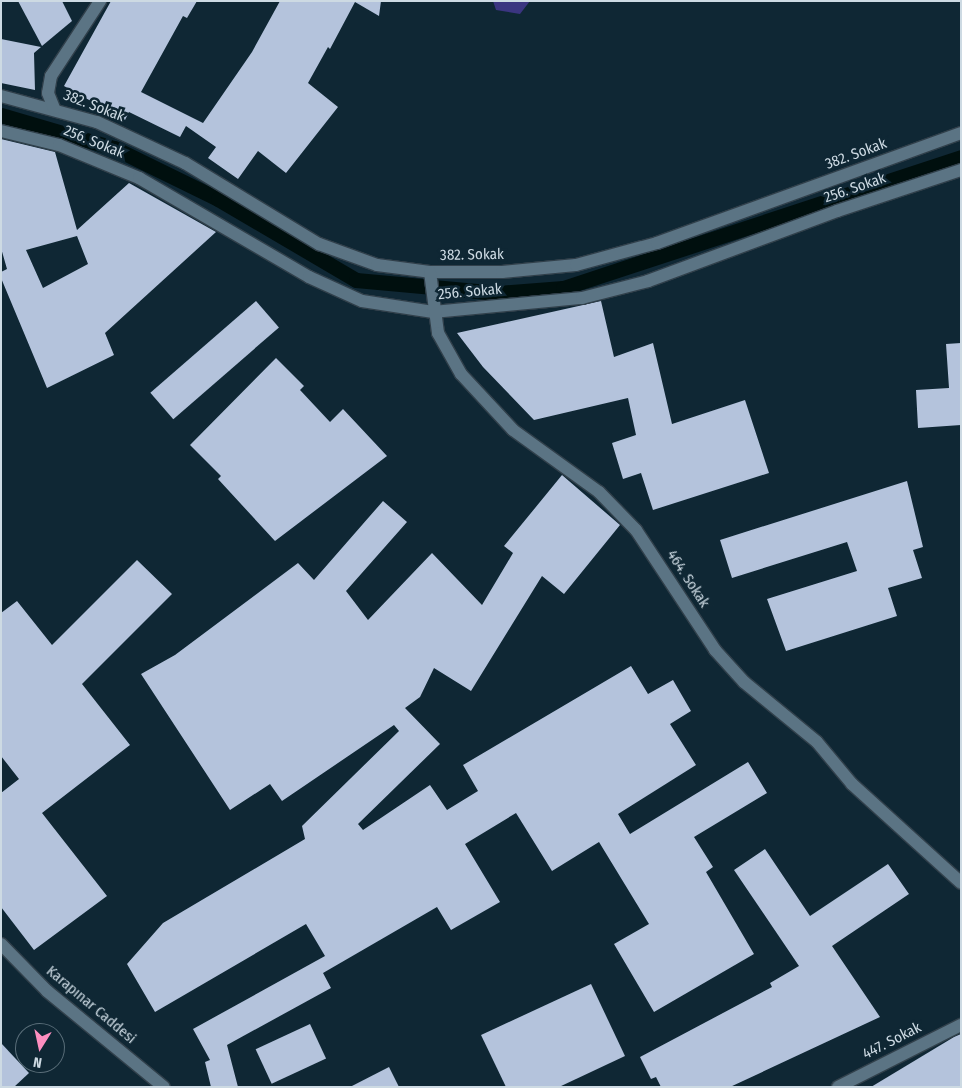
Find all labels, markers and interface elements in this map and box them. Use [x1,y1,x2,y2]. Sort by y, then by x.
street label: 382. Sokak [61,86,127,126]
street label: 256. Sokak [61,122,127,162]
street label: 382. Sokak [823,135,889,173]
street label: 256. Sokak [822,169,888,207]
street label: 382. Sokak [440,245,504,265]
street label: 256. Sokak [437,280,503,304]
street label: 464. Sokak [663,547,713,611]
street label: Karapınar Caddesi [42,962,140,1048]
street label: 447. Sokak [860,1019,924,1063]
north arrow [15,1023,65,1073]
text: N [32,1053,43,1071]

